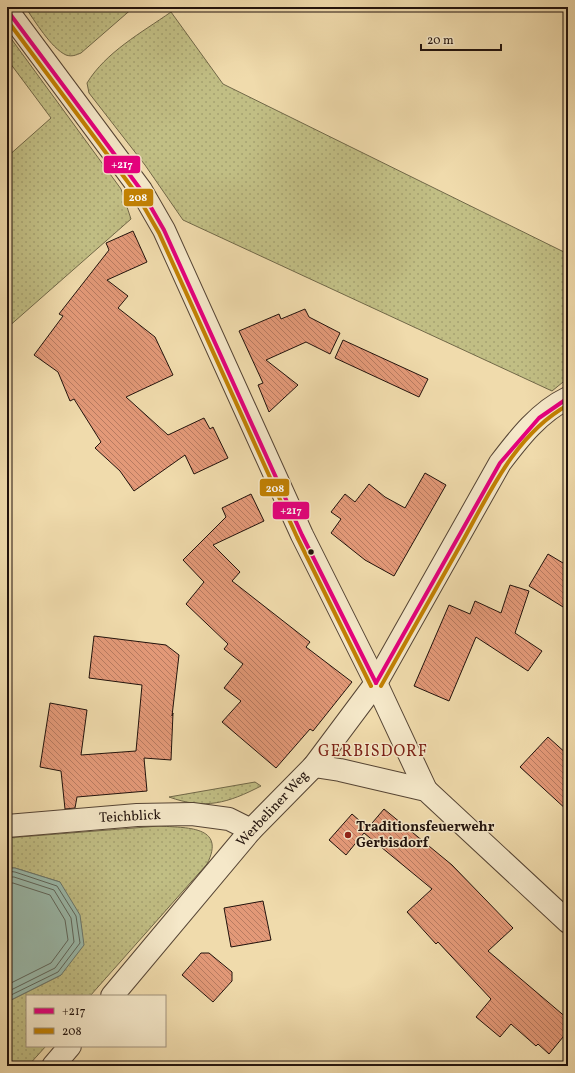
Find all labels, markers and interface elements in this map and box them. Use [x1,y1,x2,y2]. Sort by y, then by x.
scale bar [421,26,501,52]
text: 20 m [427,33,454,49]
line badge: +217 [103,155,141,174]
text: +217 [111,158,133,173]
line badge: 208 [123,188,154,207]
text: 208 [129,191,147,206]
line badge: 208 [259,478,290,497]
text: 208 [266,482,284,497]
line badge: +217 [272,501,310,520]
text: +217 [280,504,302,519]
unlabelled marker [306,547,316,557]
district label: GERBISDORF [318,741,428,763]
street label: Werbeliner Weg [233,767,313,851]
street label: Teichblick [99,806,162,828]
place label: Traditionsfeuerwehr Gerbisdorf [356,818,495,853]
marker: Traditionsfeuerwehr Gerbisdorf [343,830,353,840]
legend [26,995,166,1047]
text: +217 [62,1004,86,1020]
text: 208 [62,1024,82,1040]

